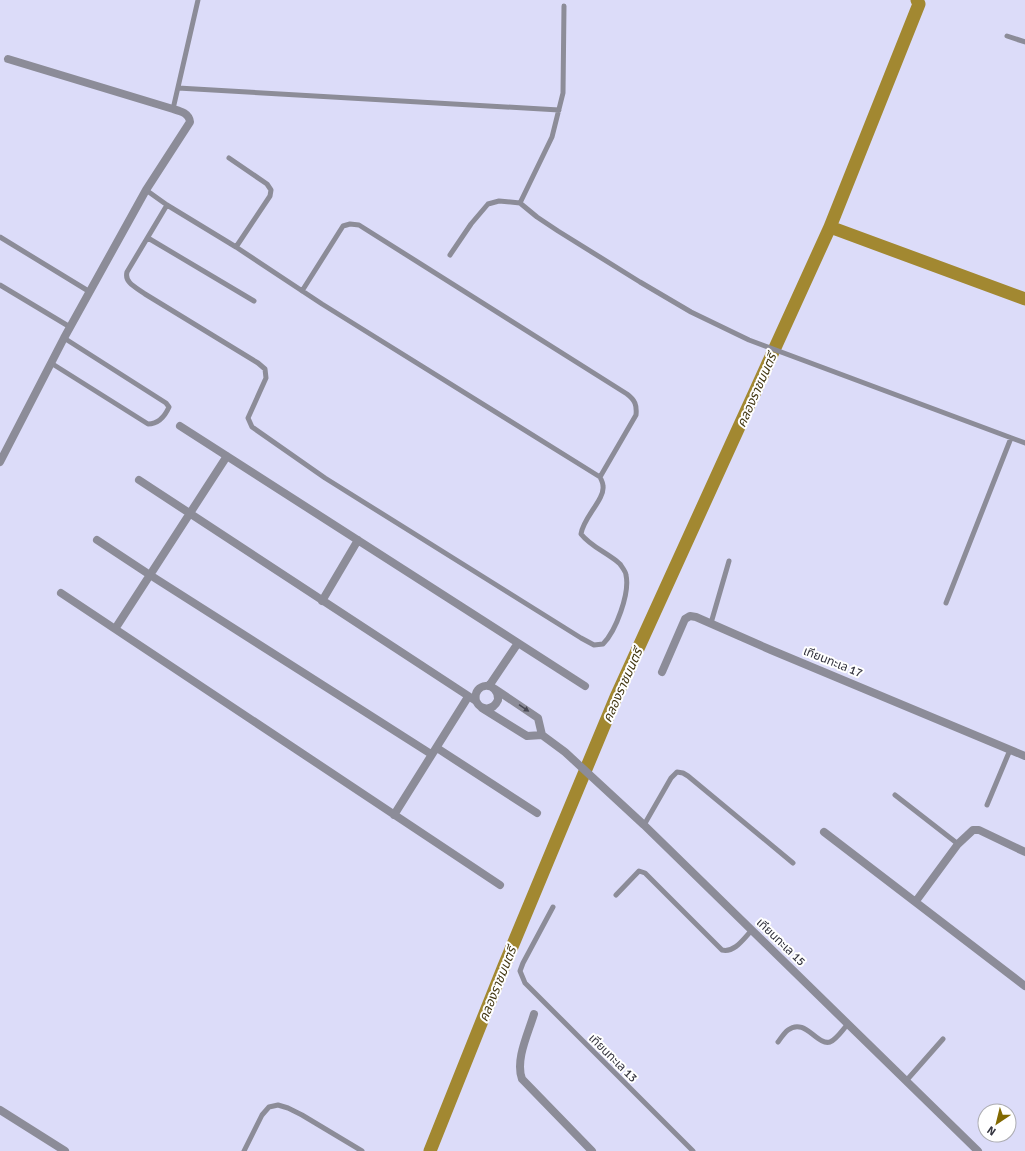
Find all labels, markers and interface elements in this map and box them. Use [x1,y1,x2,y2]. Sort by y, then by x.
water label: คลองราชมนตรี [734,349,781,430]
water label: คลองราชมนตรี [600,644,647,725]
street label: เทียนทะเล 17 [801,644,865,681]
one-way arrow [518,704,529,712]
street label: เทียนทะเล 15 [753,915,808,969]
water label: คลองราชมนตรี [476,942,521,1024]
street label: เทียนทะเล 13 [585,1031,640,1086]
north arrow [977,1103,1017,1143]
text: N [985,1123,998,1138]

